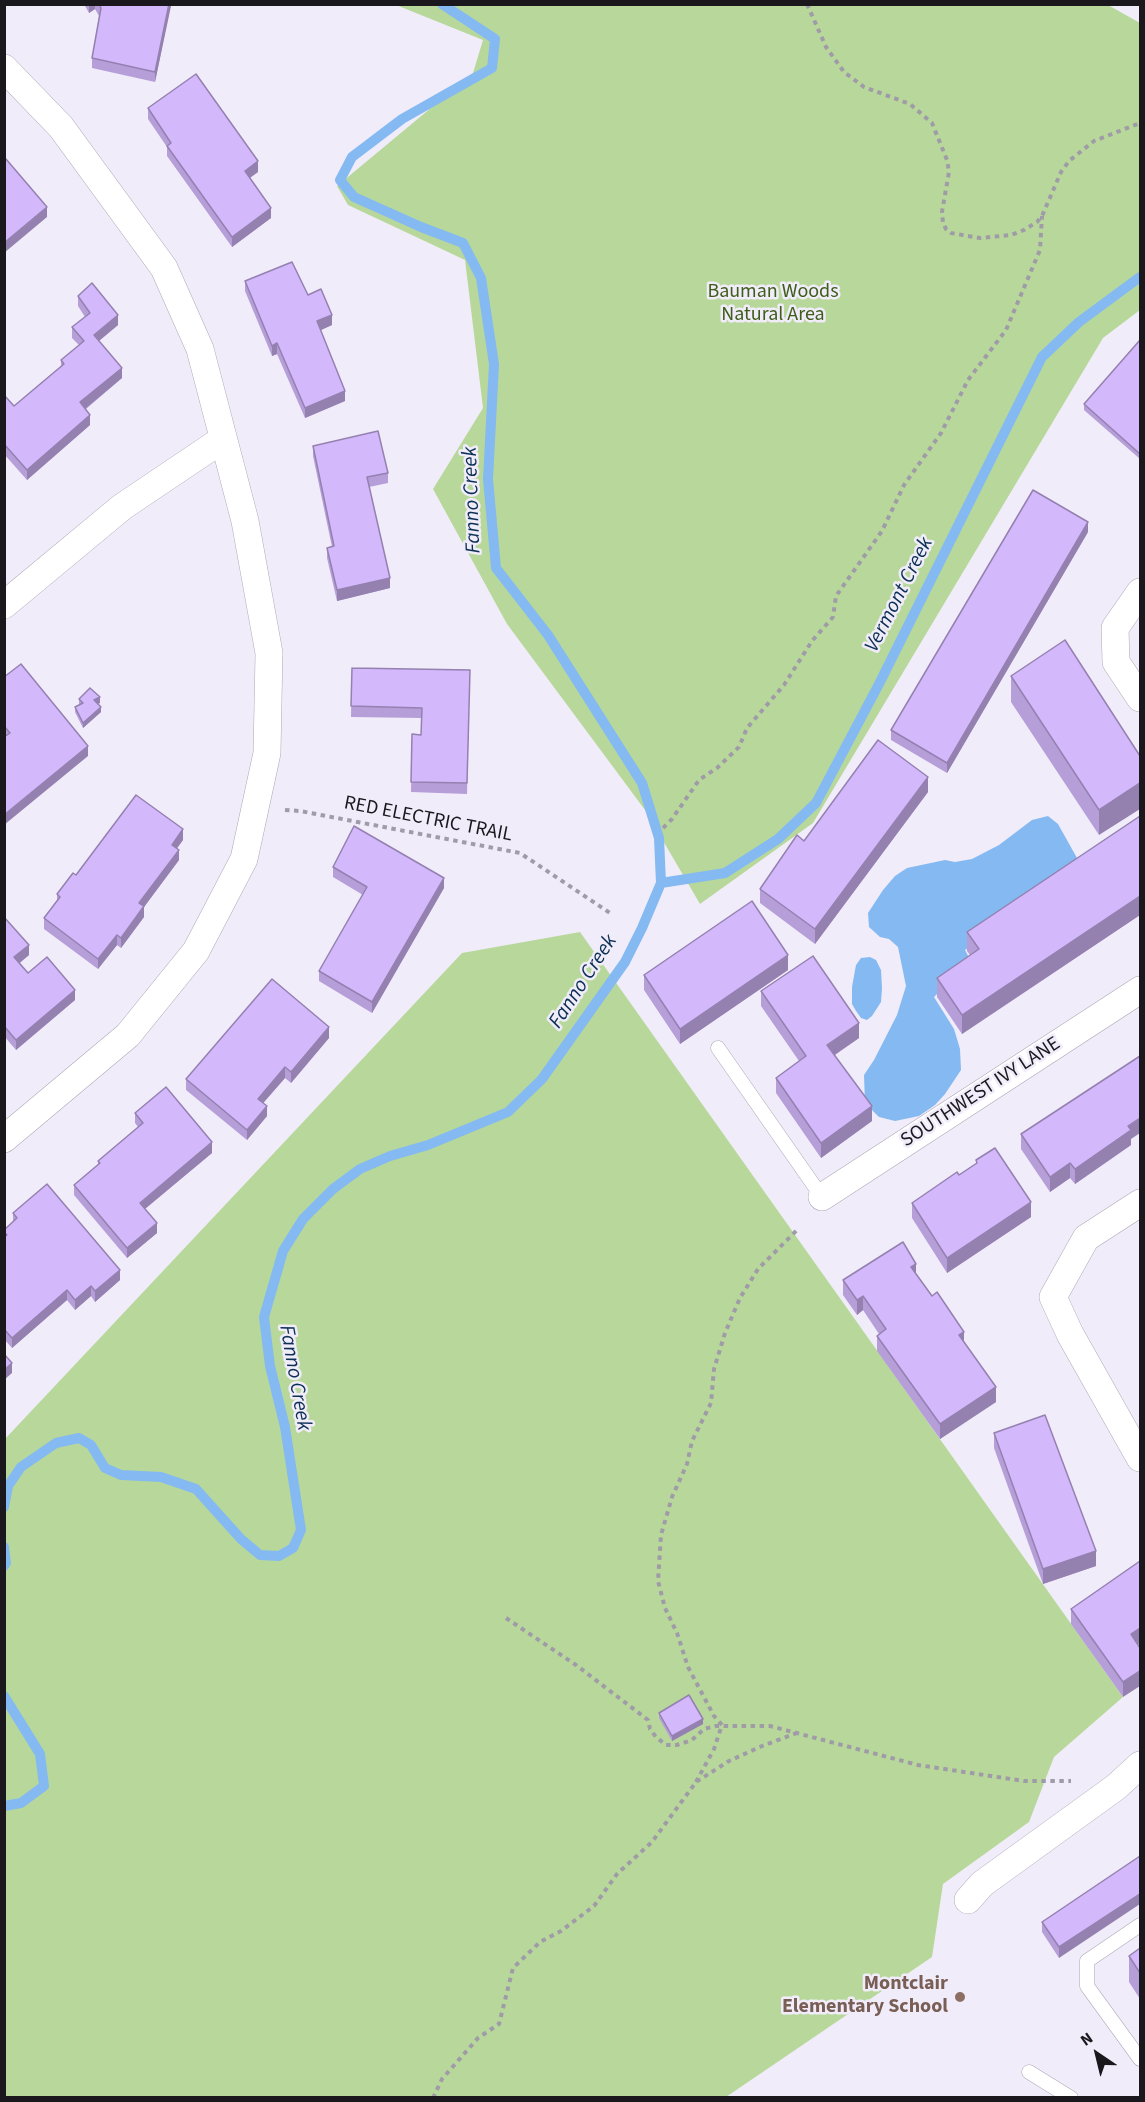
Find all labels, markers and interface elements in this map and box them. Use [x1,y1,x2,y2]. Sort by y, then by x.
park label: Bauman Woods Natural Area [707,281,839,328]
water label: Fanno Creek [459,446,487,554]
water label: Vermont Creek [860,533,940,657]
street label: RED ELECTRIC TRAIL [342,792,514,848]
water label: Fanno Creek [544,930,624,1034]
street label: SOUTHWEST IVY LANE [897,1033,1065,1153]
water label: Fanno Creek [272,1323,316,1433]
place label: Montclair Elementary School [782,1973,948,2020]
marker: Montclair Elementary School [953,1990,967,2004]
north arrow [1067,2024,1127,2084]
text: N [1076,2027,1097,2051]

